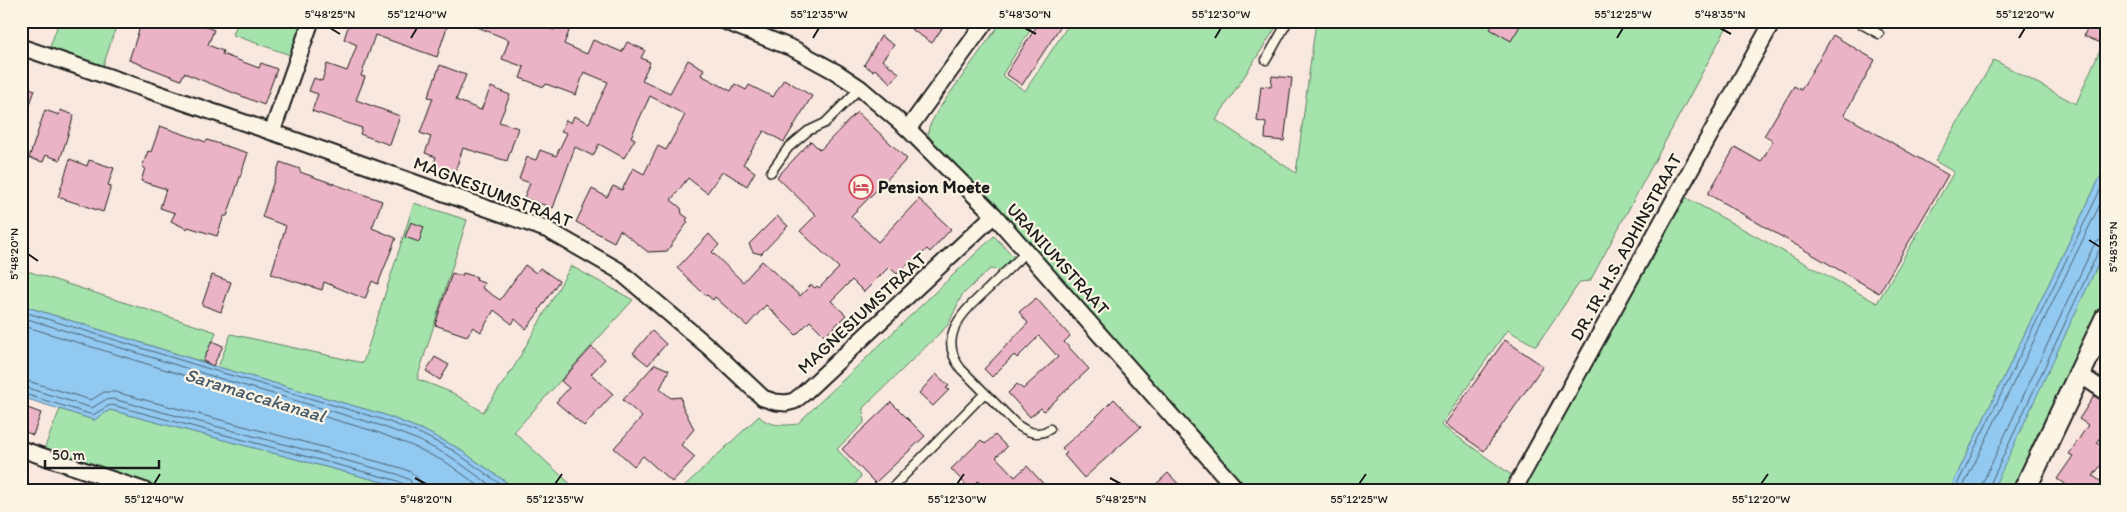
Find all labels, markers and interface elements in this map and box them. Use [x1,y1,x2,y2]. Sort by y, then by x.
text: 5°48'25"N [305,7,355,21]
text: 55°12'40"W [387,7,447,21]
text: 55°12'35"W [790,7,848,21]
text: 5°48'30"N [999,7,1051,21]
text: 55°12'30"W [1192,7,1250,21]
text: 55°12'25"W [1594,7,1652,21]
text: 5°48'35"N [1694,7,1746,21]
text: 55°12'20"W [1996,7,2054,21]
street label: DR. IR. H.S. ADHINSTRAAT [1565,150,1687,344]
street label: MAGNESIUMSTRAAT [411,152,575,232]
hotel icon: Pension Moete [848,174,874,200]
place label: Pension Moete [878,176,990,198]
street label: URANIUMSTRAAT [1002,198,1114,320]
text: 5°48'35"N [2106,221,2120,273]
text: 5°48'20"N [7,228,21,280]
street label: MAGNESIUMSTRAAT [793,248,931,378]
water label: Saramaccakanaal [182,363,329,428]
scale bar [45,437,159,469]
text: 50 m [52,446,85,464]
text: 55°12'40"W [124,492,184,506]
text: 5°48'20"N [400,492,452,506]
text: 55°12'35"W [526,492,584,506]
text: 55°12'30"W [928,492,986,506]
text: 5°48'25"N [1096,492,1146,506]
text: 55°12'25"W [1330,492,1388,506]
text: 55°12'20"W [1732,492,1790,506]

